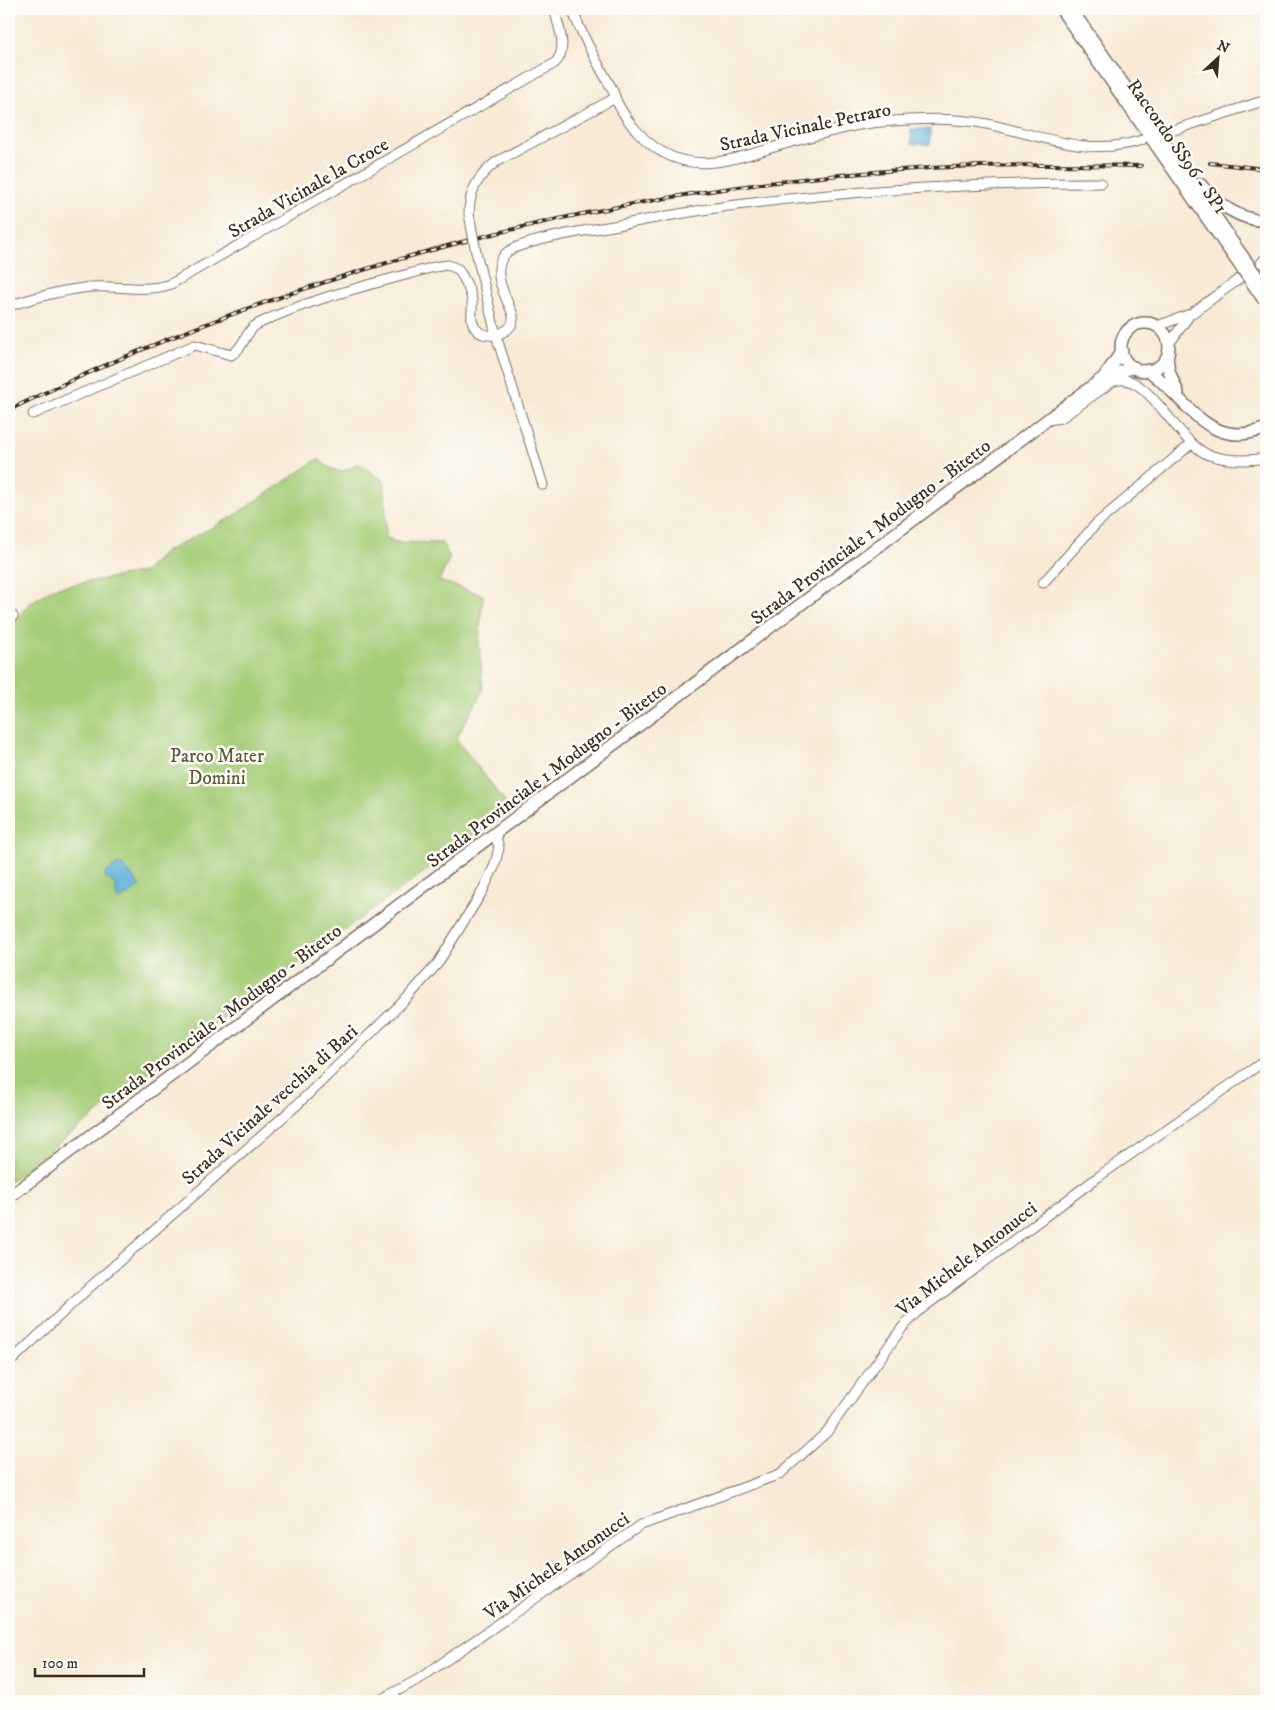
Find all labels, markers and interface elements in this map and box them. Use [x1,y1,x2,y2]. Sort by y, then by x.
north arrow [1192,32,1242,82]
text: N [1214,37,1233,58]
street label: Raccordo SS96 - SP1 [1122,75,1232,219]
street label: Strada Vicinale Petraro [718,98,893,157]
street label: Strada Vicinale la Croce [225,133,393,244]
street label: Strada Provinciale 1 Modugno - Bitetto [746,434,995,630]
street label: Strada Provinciale 1 Modugno - Bitetto [422,677,671,873]
park label: Parco Mater Domini [170,745,264,790]
street label: Strada Provinciale 1 Modugno - Bitetto [97,919,346,1115]
street label: Strada Vicinale vecchia di Bari [177,1020,363,1190]
street label: Via Michele Antonucci [891,1197,1042,1322]
street label: Via Michele Antonucci [479,1507,634,1626]
scale bar [35,1645,144,1677]
text: 100 m [42,1654,78,1673]

